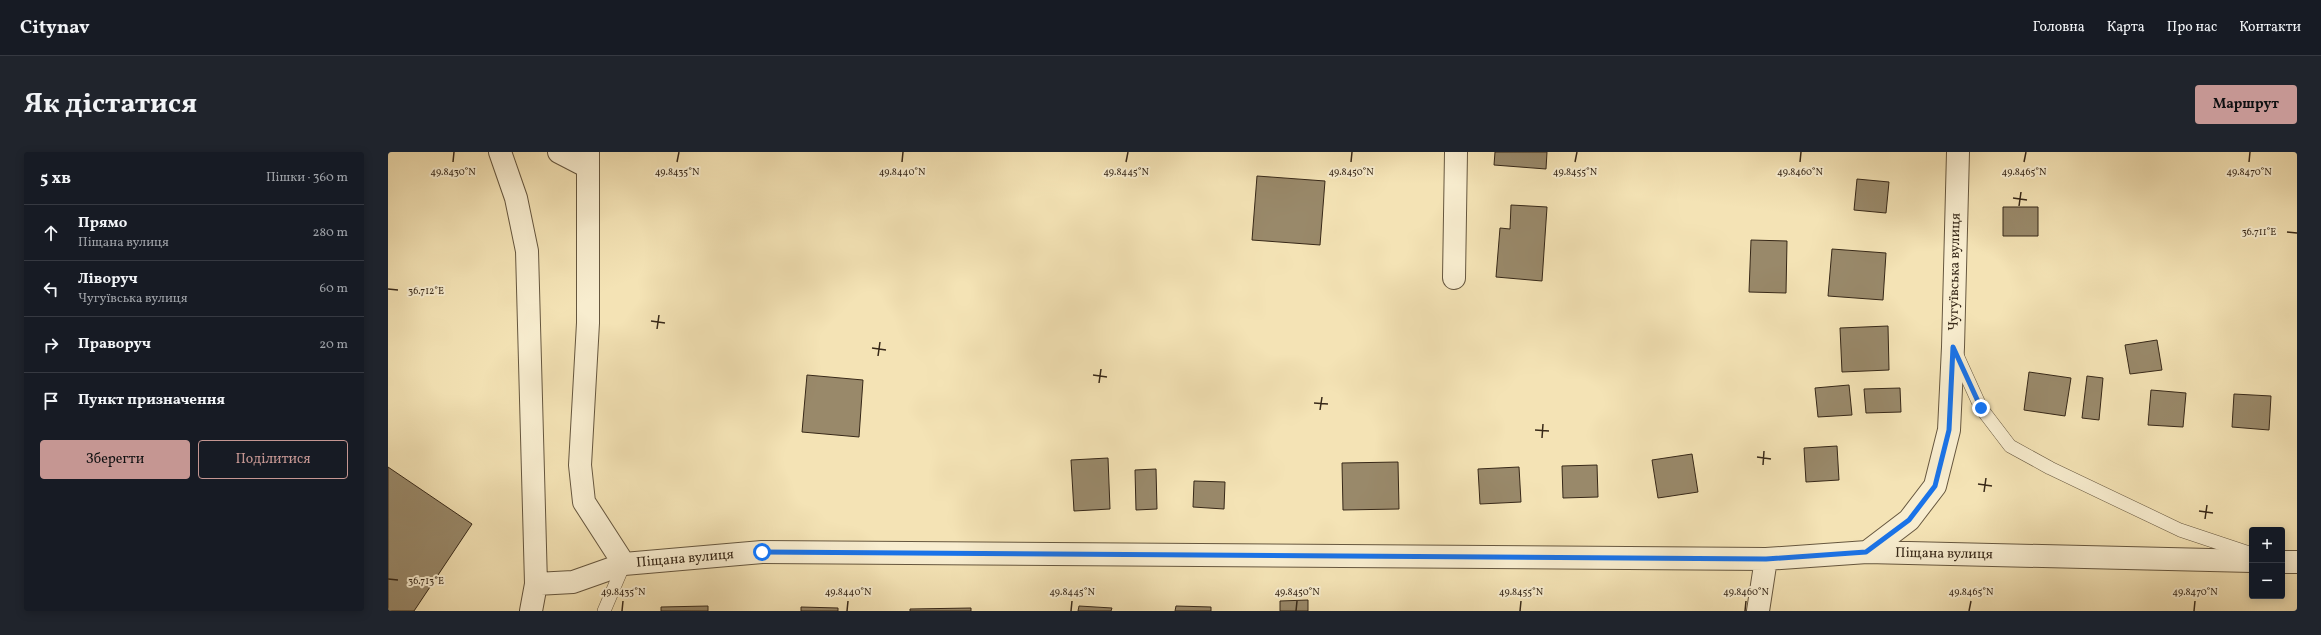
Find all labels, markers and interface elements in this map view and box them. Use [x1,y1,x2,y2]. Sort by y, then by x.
text: Citynav [20,15,90,41]
text: Головна [2033,18,2085,37]
text: Карта [2107,18,2145,37]
text: Про нас [2167,18,2217,37]
text: Контакти [2239,18,2301,37]
text: Як дістатися [24,85,197,124]
button: Маршрут [2195,85,2297,124]
text: 49.8430°N [430,165,476,179]
text: 49.8435°N [655,165,700,179]
text: 49.8440°N [879,165,926,179]
text: 49.8445°N [1103,165,1149,179]
text: 49.8450°N [1328,165,1374,179]
text: 49.8455°N [1553,165,1598,179]
text: 49.8460°N [1777,165,1824,179]
text: 49.8465°N [2002,165,2047,179]
text: 49.8470°N [2226,165,2272,179]
text: 5 хв [40,167,71,190]
text: Пішки · 360 m [266,169,348,187]
text: Прямо [78,213,127,234]
street label: Чугуївська вулиця [1944,213,1966,331]
icon: ahead [40,222,62,244]
text: 280 m [312,224,348,242]
text: 36.711°E [2242,225,2276,239]
text: Піщана вулиця [78,234,169,252]
text: Ліворуч [78,269,138,290]
icon: left [40,278,62,300]
text: 60 m [320,280,348,298]
text: 36.712°E [408,284,444,298]
text: Чугуївська вулиця [78,290,188,308]
icon: right [40,334,62,356]
text: Праворуч [78,334,151,355]
text: 20 m [319,336,348,354]
icon: arrive [40,390,62,412]
text: Пункт призначення [78,390,225,411]
route end [1972,399,1990,417]
button: Зберегти [40,440,190,479]
button: Поділитися [198,440,348,479]
map controls [2249,527,2285,599]
button: + [2249,527,2285,563]
route start [753,543,771,561]
street label: Піщана вулиця [1895,544,1993,564]
street label: Піщана вулиця [635,545,735,573]
button: − [2249,563,2285,599]
text: 36.713°E [408,574,444,588]
text: 49.8435°N [601,585,646,599]
text: 49.8440°N [825,585,872,599]
text: 49.8445°N [1049,585,1095,599]
text: 49.8450°N [1274,585,1320,599]
text: 49.8455°N [1499,585,1544,599]
text: 49.8460°N [1723,585,1770,599]
text: 49.8465°N [1949,585,1994,599]
text: 49.8470°N [2172,585,2218,599]

